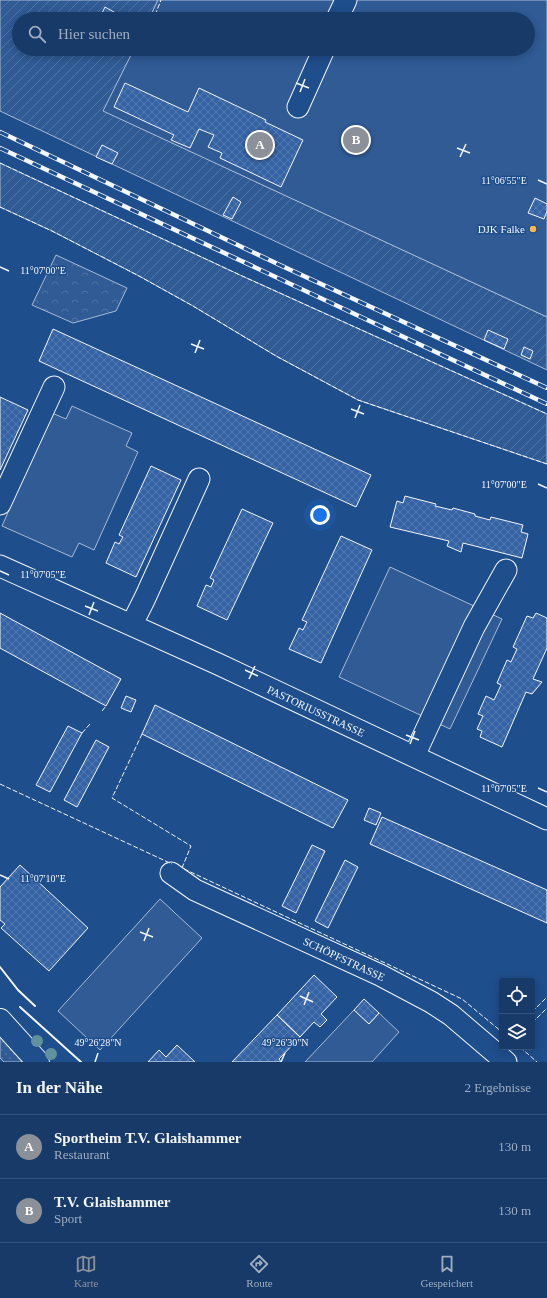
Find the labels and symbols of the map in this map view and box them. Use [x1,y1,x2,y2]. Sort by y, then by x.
pin: B [343,125,369,155]
pin: A [247,130,273,160]
text: 11°06'55"E [481,175,527,186]
place label: DJK Falke [478,223,525,235]
marker: DJK Falke [528,224,538,234]
text: 11°07'00"E [20,265,66,276]
text: 11°07'00"E [481,479,527,490]
your location [310,505,330,525]
text: 11°07'05"E [20,569,66,580]
street label: PASTORIUSSTRASSE [266,683,367,739]
text: 11°07'05"E [481,783,527,794]
text: 11°07'10"E [20,873,66,884]
street label: SCHÖPFSTRASSE [301,935,387,983]
text: 49°26'28"N [74,1037,122,1048]
text: 49°26'30"N [261,1037,309,1048]

